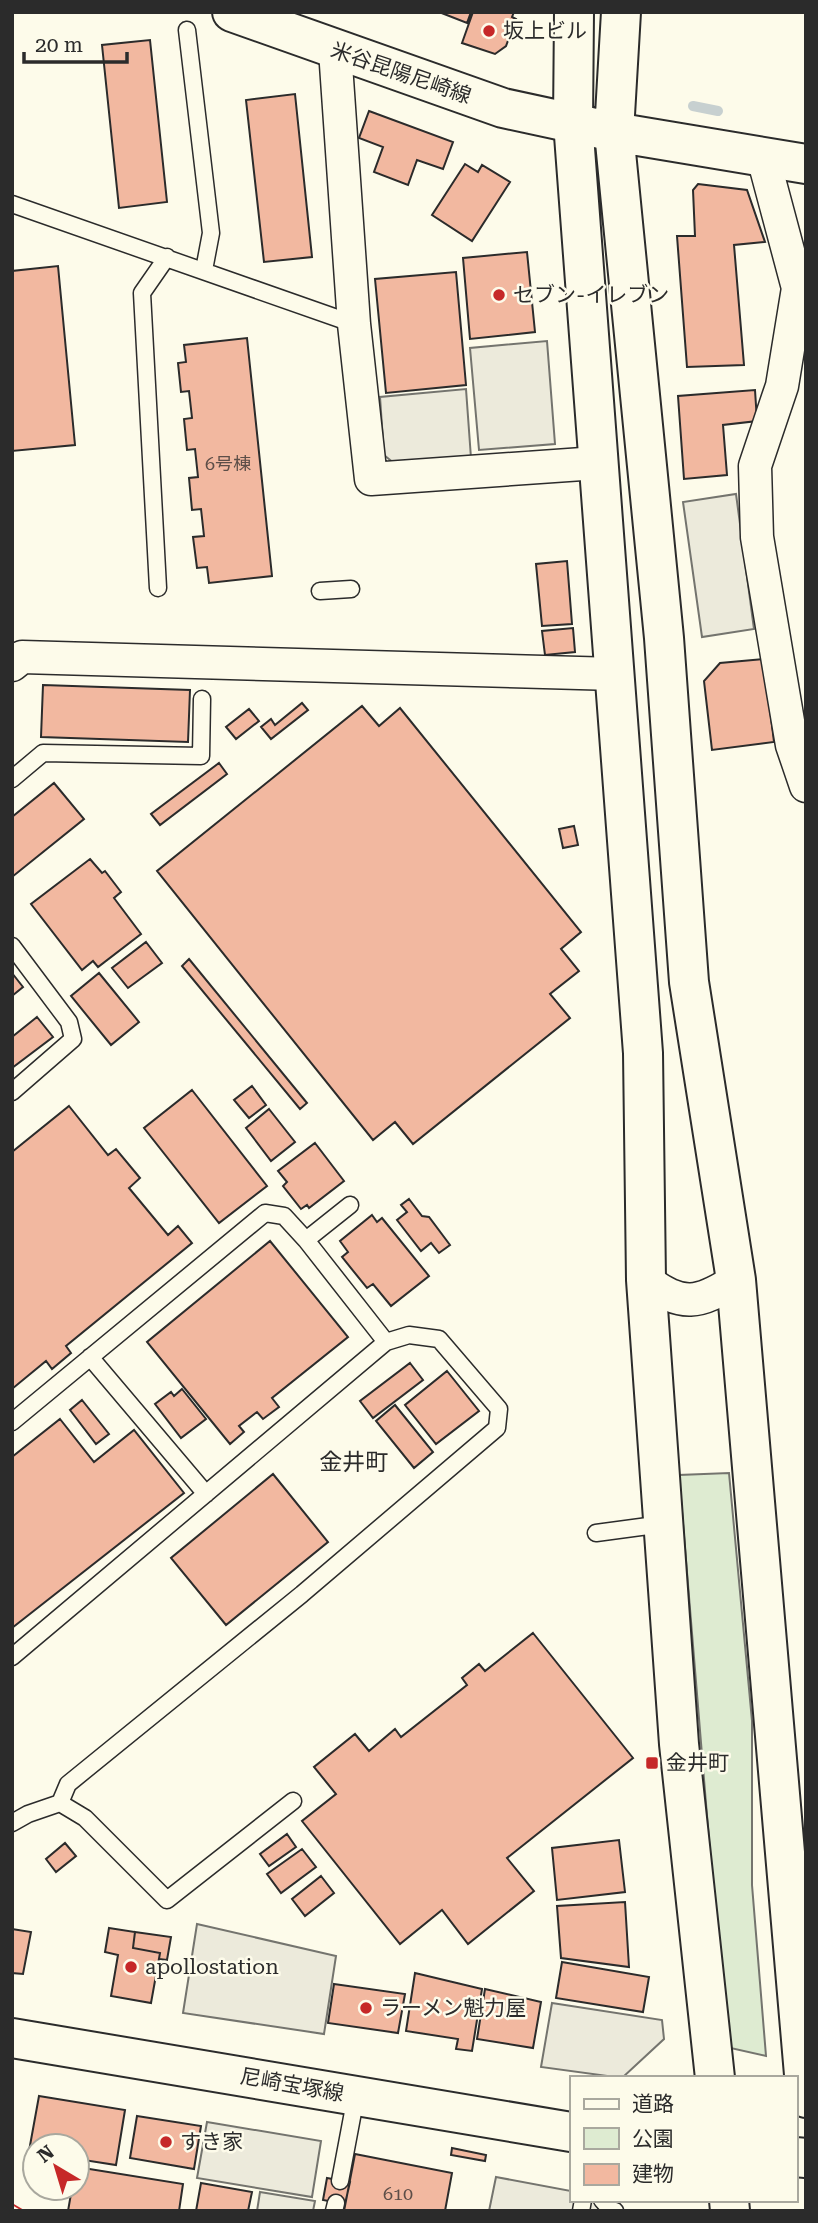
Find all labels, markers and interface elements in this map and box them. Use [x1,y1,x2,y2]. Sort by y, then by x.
place label: 坂上ビル [503,19,587,43]
scale bar [24,21,128,65]
marker: 坂上ビル [481,23,497,39]
text: 20 m [35,33,83,57]
street label: 米谷昆陽尼崎線 [328,38,474,108]
place label: セブン-イレブン [513,283,669,307]
marker: セブン-イレブン [491,287,507,303]
house number: 6号棟 [205,453,251,474]
district label: 金井町 [320,1449,389,1476]
place label: 金井町 [666,1751,729,1775]
marker: 金井町 [644,1755,660,1771]
place label: apollostation [145,1955,279,1979]
marker: apollostation [123,1959,139,1975]
place label: ラーメン魁力屋 [380,1996,526,2020]
marker: ラーメン魁力屋 [358,2000,374,2016]
street label: 尼崎宝塚線 [238,2064,346,2106]
legend [570,2076,797,2202]
text: 道路 [632,2092,674,2116]
text: 公園 [632,2127,674,2151]
place label: すき家 [180,2130,243,2154]
north arrow [21,2132,91,2202]
marker: すき家 [158,2134,174,2150]
text: N [33,2140,59,2168]
text: 建物 [632,2162,674,2186]
house number: 610 [383,2183,413,2204]

